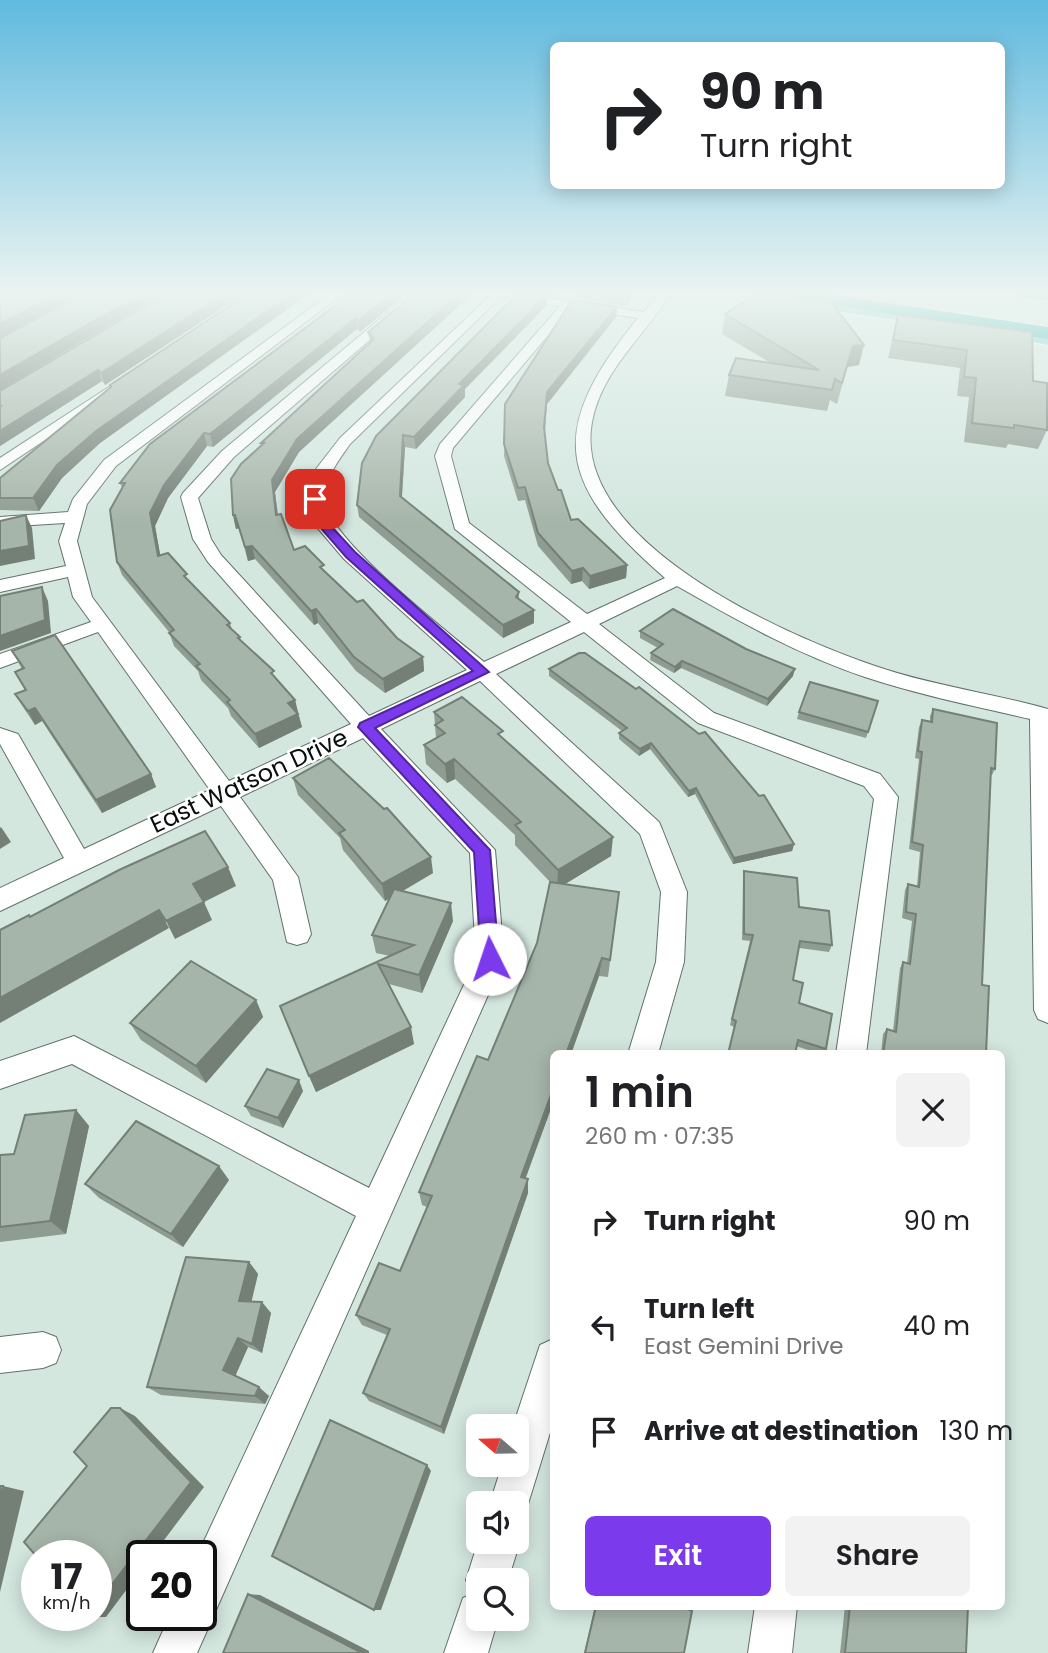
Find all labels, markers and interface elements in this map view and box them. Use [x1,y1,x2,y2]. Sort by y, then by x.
text: 90 m [700,58,824,126]
icon: right [585,70,676,161]
text: Turn right [700,123,852,168]
pin [285,469,345,529]
icon: arrive [296,480,334,518]
street label: East Watson Drive [145,720,353,841]
position arrow [453,922,527,996]
text: 1 min [585,1063,694,1122]
button: close [896,1073,970,1147]
text: 260 m · 07:35 [585,1120,734,1152]
icon: right [585,1203,623,1241]
text: Turn right [644,1203,776,1239]
text: 90 m [904,1203,970,1239]
text: Turn left [644,1291,755,1327]
icon: left [585,1308,623,1346]
text: 40 m [904,1308,970,1344]
text: East Gemini Drive [644,1330,844,1362]
icon: arrive [585,1413,623,1451]
text: Arrive at destination [644,1413,919,1449]
text: 130 m [940,1413,1013,1449]
north arrow [466,1414,528,1477]
map controls [466,1414,529,1631]
button: sound [466,1491,529,1554]
button: Exit [585,1516,771,1596]
button: Share [785,1516,970,1596]
speed limit sign: 20 [126,1540,217,1631]
text: 17 [51,1552,82,1601]
button: search [466,1568,529,1631]
text: km/h [43,1590,90,1615]

